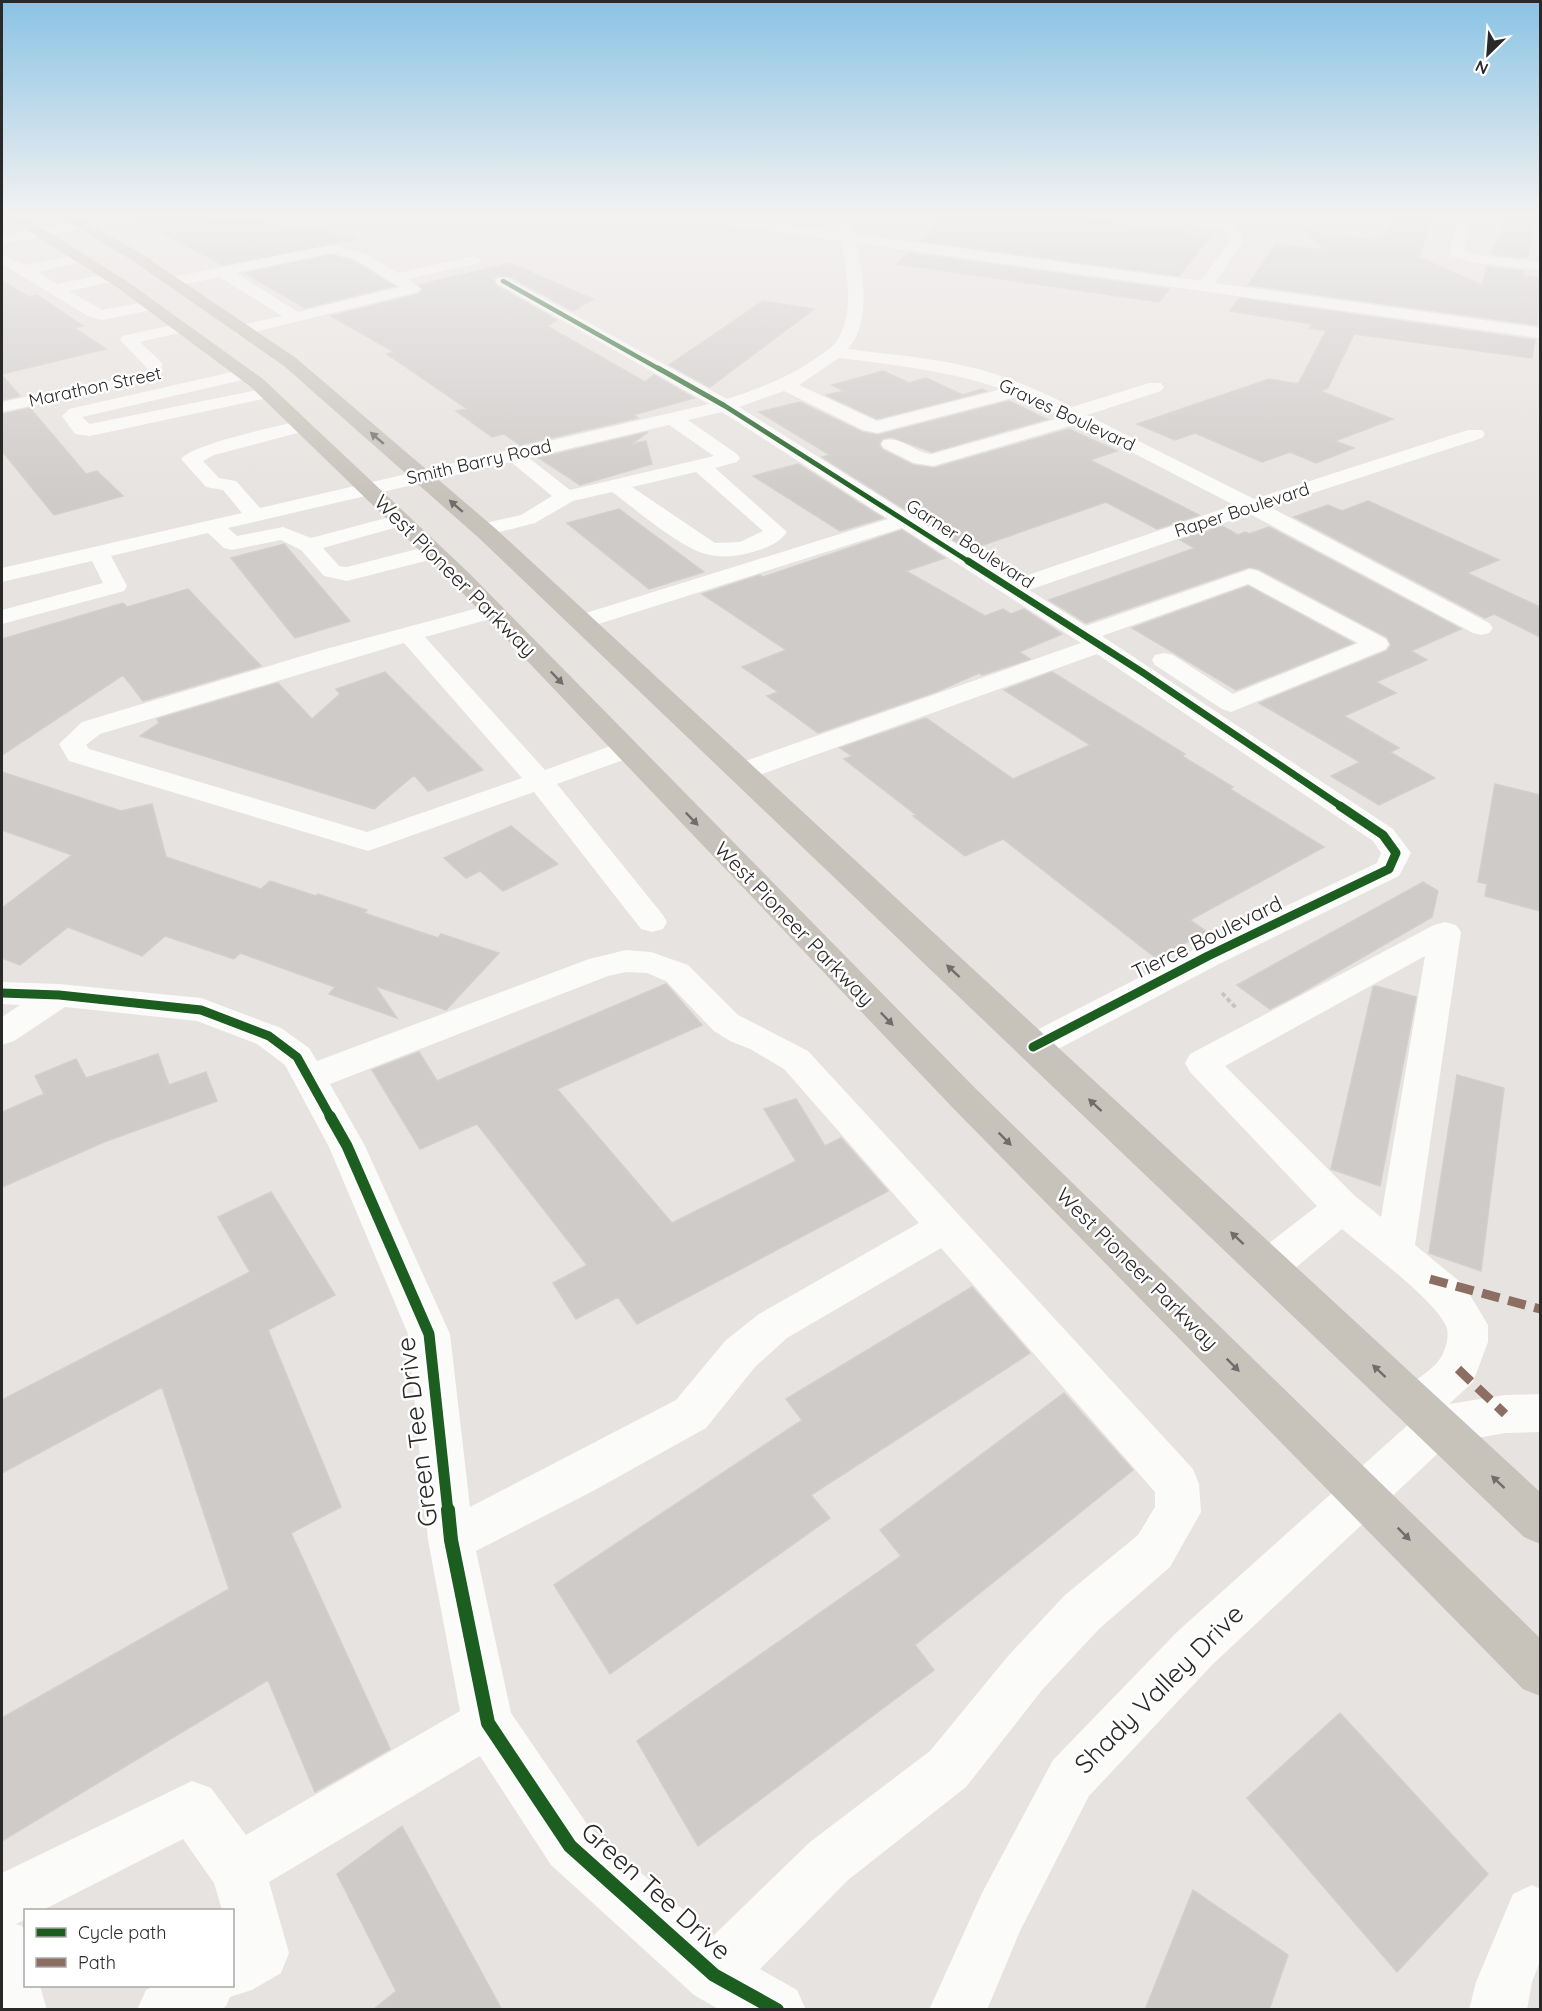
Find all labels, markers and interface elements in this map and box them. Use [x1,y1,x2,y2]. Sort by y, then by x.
north arrow [1458,24,1518,84]
text: N [1472,56,1491,79]
street label: Marathon Street [26,361,163,412]
street label: Graves Boulevard [995,373,1139,456]
one-way arrow [370,432,385,445]
street label: Smith Barry Road [404,434,554,489]
street label: Raper Boulevard [1171,477,1312,542]
street label: West Pioneer Parkway [369,489,542,662]
street label: Garner Boulevard [902,494,1038,593]
one-way arrow [449,500,464,513]
one-way arrow [550,671,564,686]
one-way arrow [685,811,699,826]
street label: West Pioneer Parkway [709,836,880,1011]
street label: Tierce Boulevard [1127,889,1286,985]
one-way arrow [945,964,960,978]
one-way arrow [879,1011,893,1025]
one-way arrow [1087,1098,1102,1112]
one-way arrow [998,1131,1012,1145]
street label: West Pioneer Parkway [1051,1182,1224,1355]
one-way arrow [1230,1232,1245,1245]
street label: Green Tee Drive [389,1335,444,1529]
one-way arrow [1226,1357,1240,1371]
one-way arrow [1373,1365,1387,1379]
one-way arrow [1491,1476,1506,1489]
one-way arrow [1396,1526,1410,1540]
street label: Shady Valley Drive [1067,1597,1250,1780]
street label: Green Tee Drive [574,1815,738,1967]
legend [24,1909,234,1987]
text: Cycle path [78,1921,166,1944]
text: Path [78,1951,116,1974]

